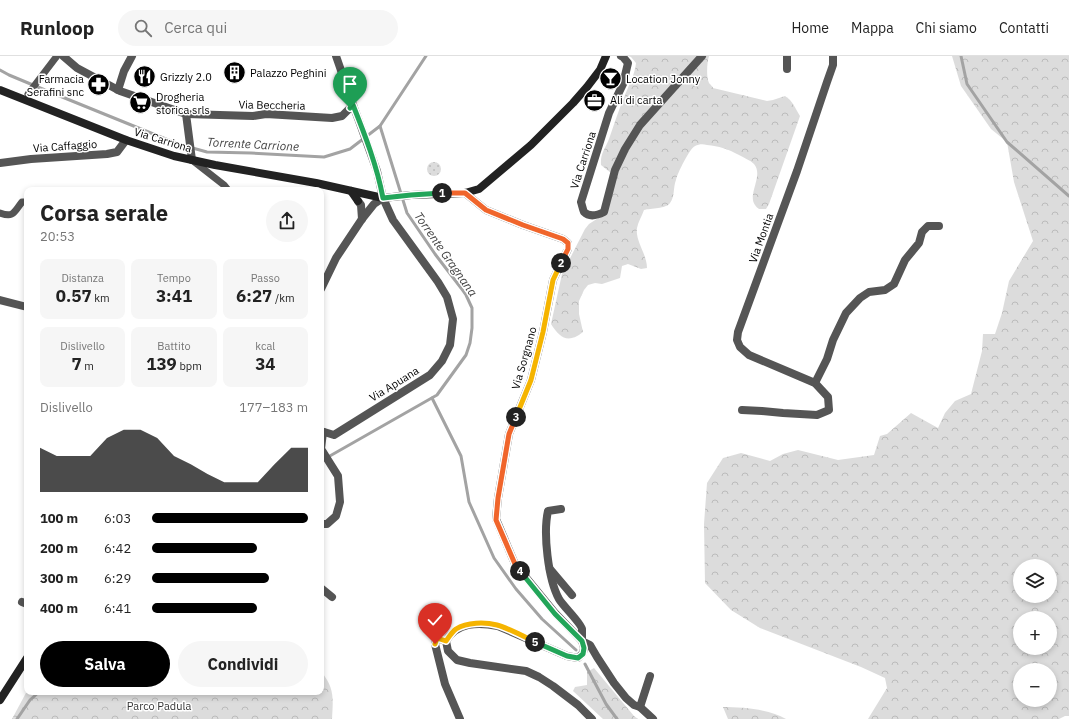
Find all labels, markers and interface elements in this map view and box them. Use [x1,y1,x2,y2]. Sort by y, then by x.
search box [118,10,398,46]
text: Runloop [20,16,94,40]
icon: search [132,17,154,39]
text: Cerca qui [164,18,227,37]
text: Home [791,19,829,37]
text: Mappa [851,19,894,37]
text: Chi siamo [916,19,977,37]
text: Contatti [999,19,1049,37]
building icon: Palazzo Peghini [221,60,247,86]
restaurant icon: Grizzly 2.0 [131,64,157,90]
place label: Palazzo Peghini [250,66,326,80]
bar icon: Location Jonny [597,66,623,92]
pin [333,67,367,108]
place label: Grizzly 2.0 [160,70,212,84]
place label: Farmacia Serafini snc [27,72,84,99]
pharmacy icon: Farmacia Serafini snc [86,72,112,98]
place label: Location Jonny [626,72,701,86]
icon: arrive [339,73,361,95]
office icon: Ali di carta [582,87,608,113]
supermarket icon: Drogheria storica srls [127,90,153,116]
place label: Drogheria storica srls [156,90,210,117]
place label: Ali di carta [610,93,662,107]
street label: Via Beccheria [238,97,306,113]
street label: Via Carriona [132,125,194,155]
street label: Via Carriona [567,129,599,191]
water label: Torrente Carrione [206,134,300,154]
street label: Via Caffaggio [32,137,98,155]
pin: 1 [432,183,452,203]
text: 1 [439,186,445,200]
text: Corsa serale [40,198,168,227]
button: share [266,200,308,242]
water label: Torrente Gragnana [411,209,481,299]
street label: Via Montia [746,211,776,265]
text: 20:53 [40,228,75,245]
pin: 2 [551,253,571,273]
text: 2 [558,256,564,270]
text: Distanza [61,271,104,285]
text: Tempo [157,271,191,285]
text: Passo [251,271,280,285]
text: 0.57 [56,285,92,307]
text: 3:41 [156,285,192,307]
text: 6:27 [236,285,272,307]
text: km [92,291,110,305]
text: /km [272,291,295,305]
street label: Via Sorgnano [508,325,540,391]
text: Dislivello [60,339,105,353]
text: Battito [157,339,191,353]
text: kcal [255,339,275,353]
text: 7 [71,353,82,375]
text: 139 [146,353,177,375]
text: 34 [255,353,276,375]
text: m [82,359,94,373]
text: bpm [177,359,202,373]
street label: Via Apuana [367,363,421,405]
text: Dislivello [40,399,93,416]
text: 177–183 m [239,399,308,416]
pin: 3 [506,407,526,427]
text: 3 [513,410,519,424]
text: 100 m [40,510,78,527]
text: 6:03 [104,510,131,527]
text: 200 m [40,540,78,557]
text: 6:42 [104,540,131,557]
map controls [1013,559,1057,707]
button: layers [1013,559,1057,603]
pin: 4 [510,561,530,581]
text: 4 [517,564,523,578]
text: 300 m [40,570,78,587]
text: 6:29 [104,570,131,587]
text: 400 m [40,600,78,617]
text: 6:41 [104,600,131,617]
pin [418,603,452,644]
icon: check [424,609,446,631]
button: + [1013,611,1057,655]
pin: 5 [525,632,545,652]
text: 5 [532,635,538,649]
button: Salva [40,641,170,687]
button: Condividi [178,641,308,687]
button: − [1013,663,1057,707]
park label: Parco Padula [127,699,191,713]

